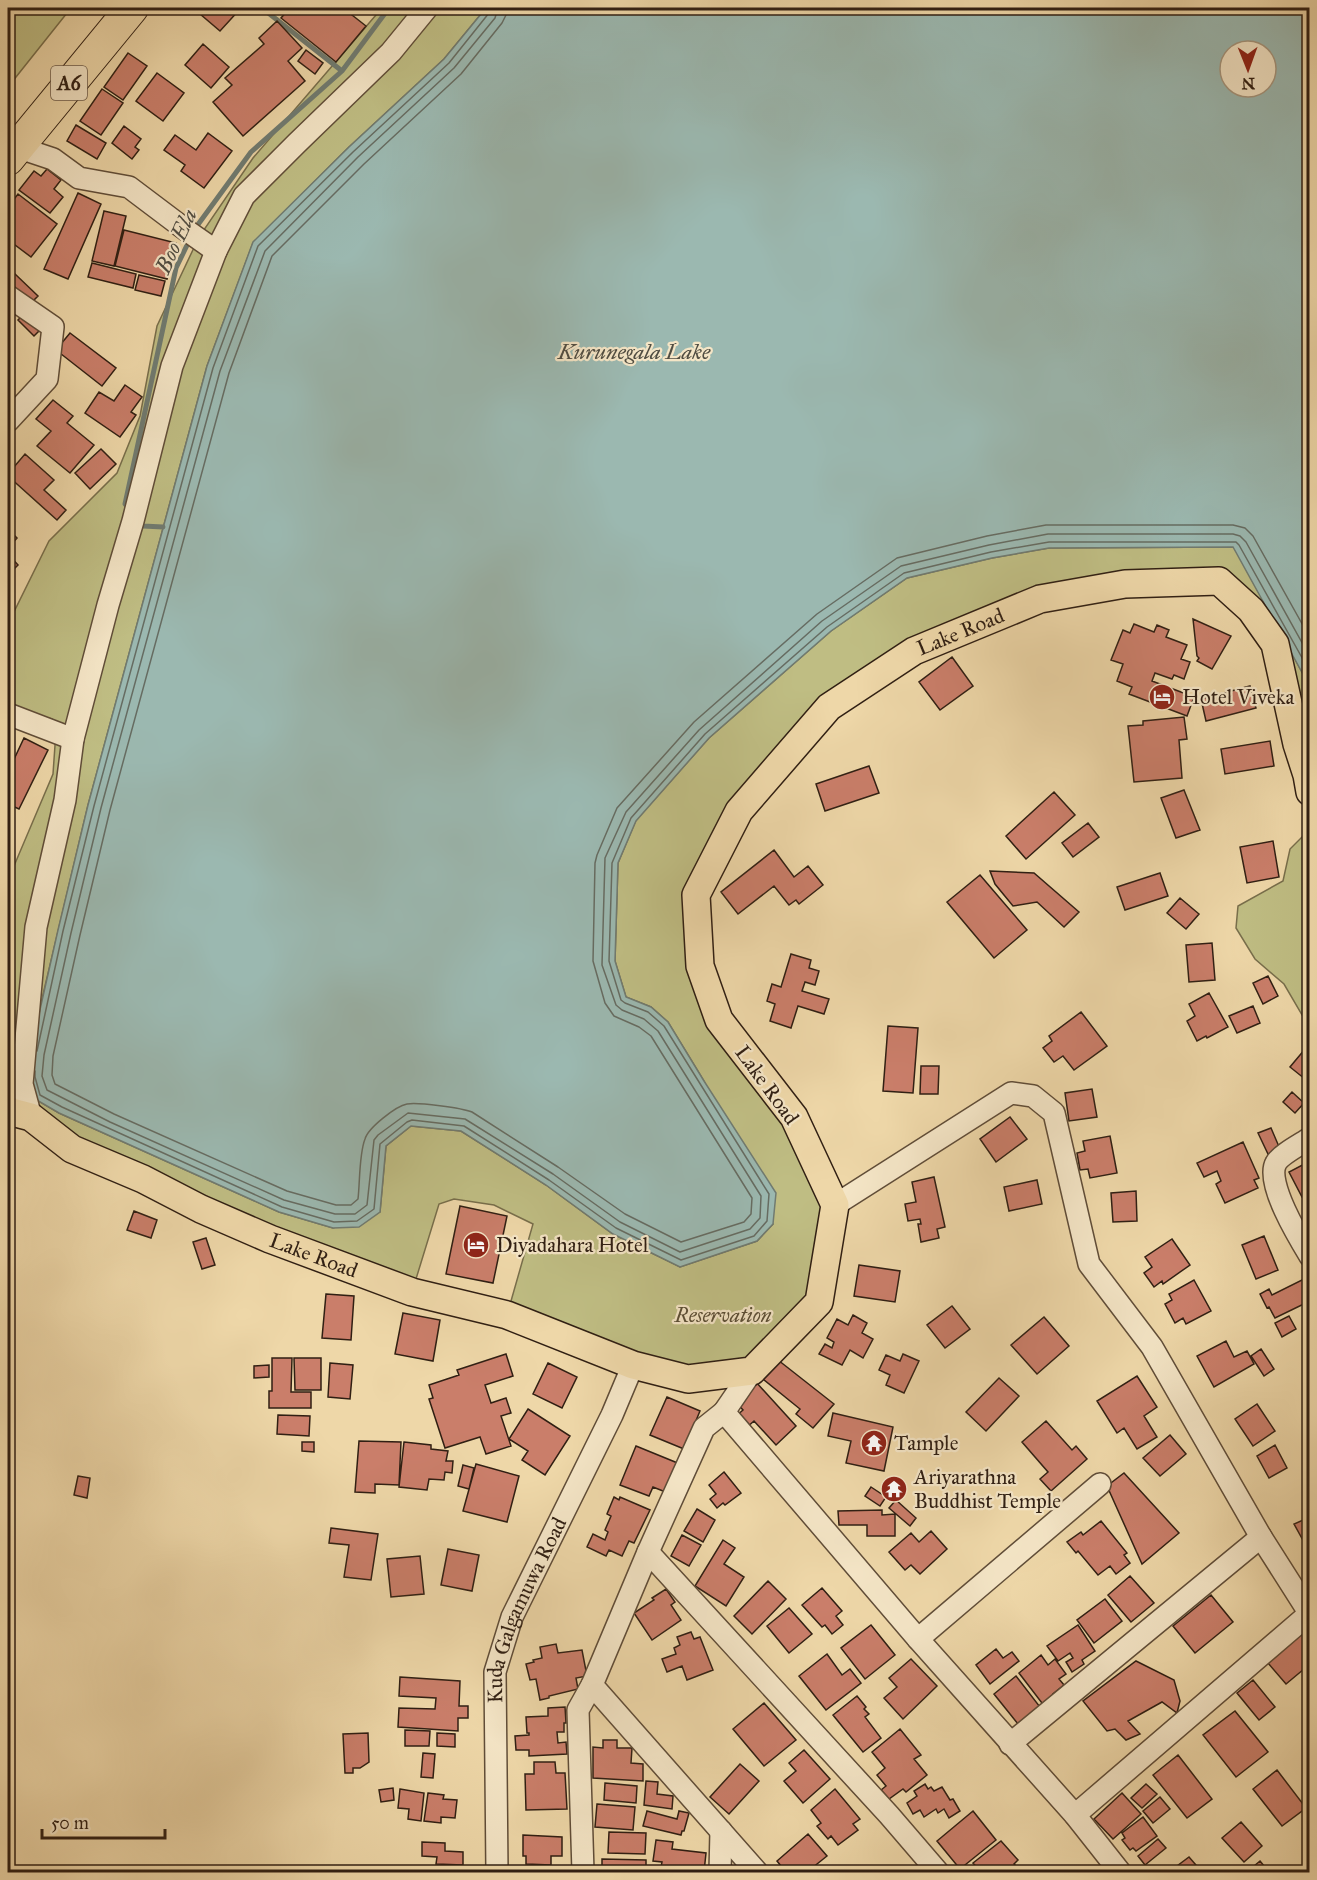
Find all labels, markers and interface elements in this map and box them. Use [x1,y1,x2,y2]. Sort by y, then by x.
north arrow [1218,39,1278,99]
road number: A6 [51,66,87,100]
text: N [1241,74,1255,93]
water label: Boo Ela [149,204,203,279]
water label: Kurunegala Lake [557,338,711,365]
street label: Lake Road [913,602,1008,661]
hotel icon: Hotel Viveka [1147,682,1177,712]
place label: Hotel Viveka [1182,684,1294,710]
street label: Lake Road [729,1040,805,1130]
street label: Lake Road [266,1227,362,1284]
hotel icon: Diyadahara Hotel [461,1230,491,1260]
place label: Diyadahara Hotel [496,1232,649,1258]
park label: Reservation [673,1302,772,1328]
temple icon: Tample [859,1428,889,1458]
place label: Tample [894,1430,959,1456]
place label: Ariyarathna Buddhist Temple [913,1464,1061,1514]
temple icon: Ariyarathna Buddhist Temple [879,1474,909,1504]
street label: Kuda Galgamuwa Road [482,1512,573,1704]
scale bar [42,1802,165,1840]
text: 50 m [51,1812,89,1834]

